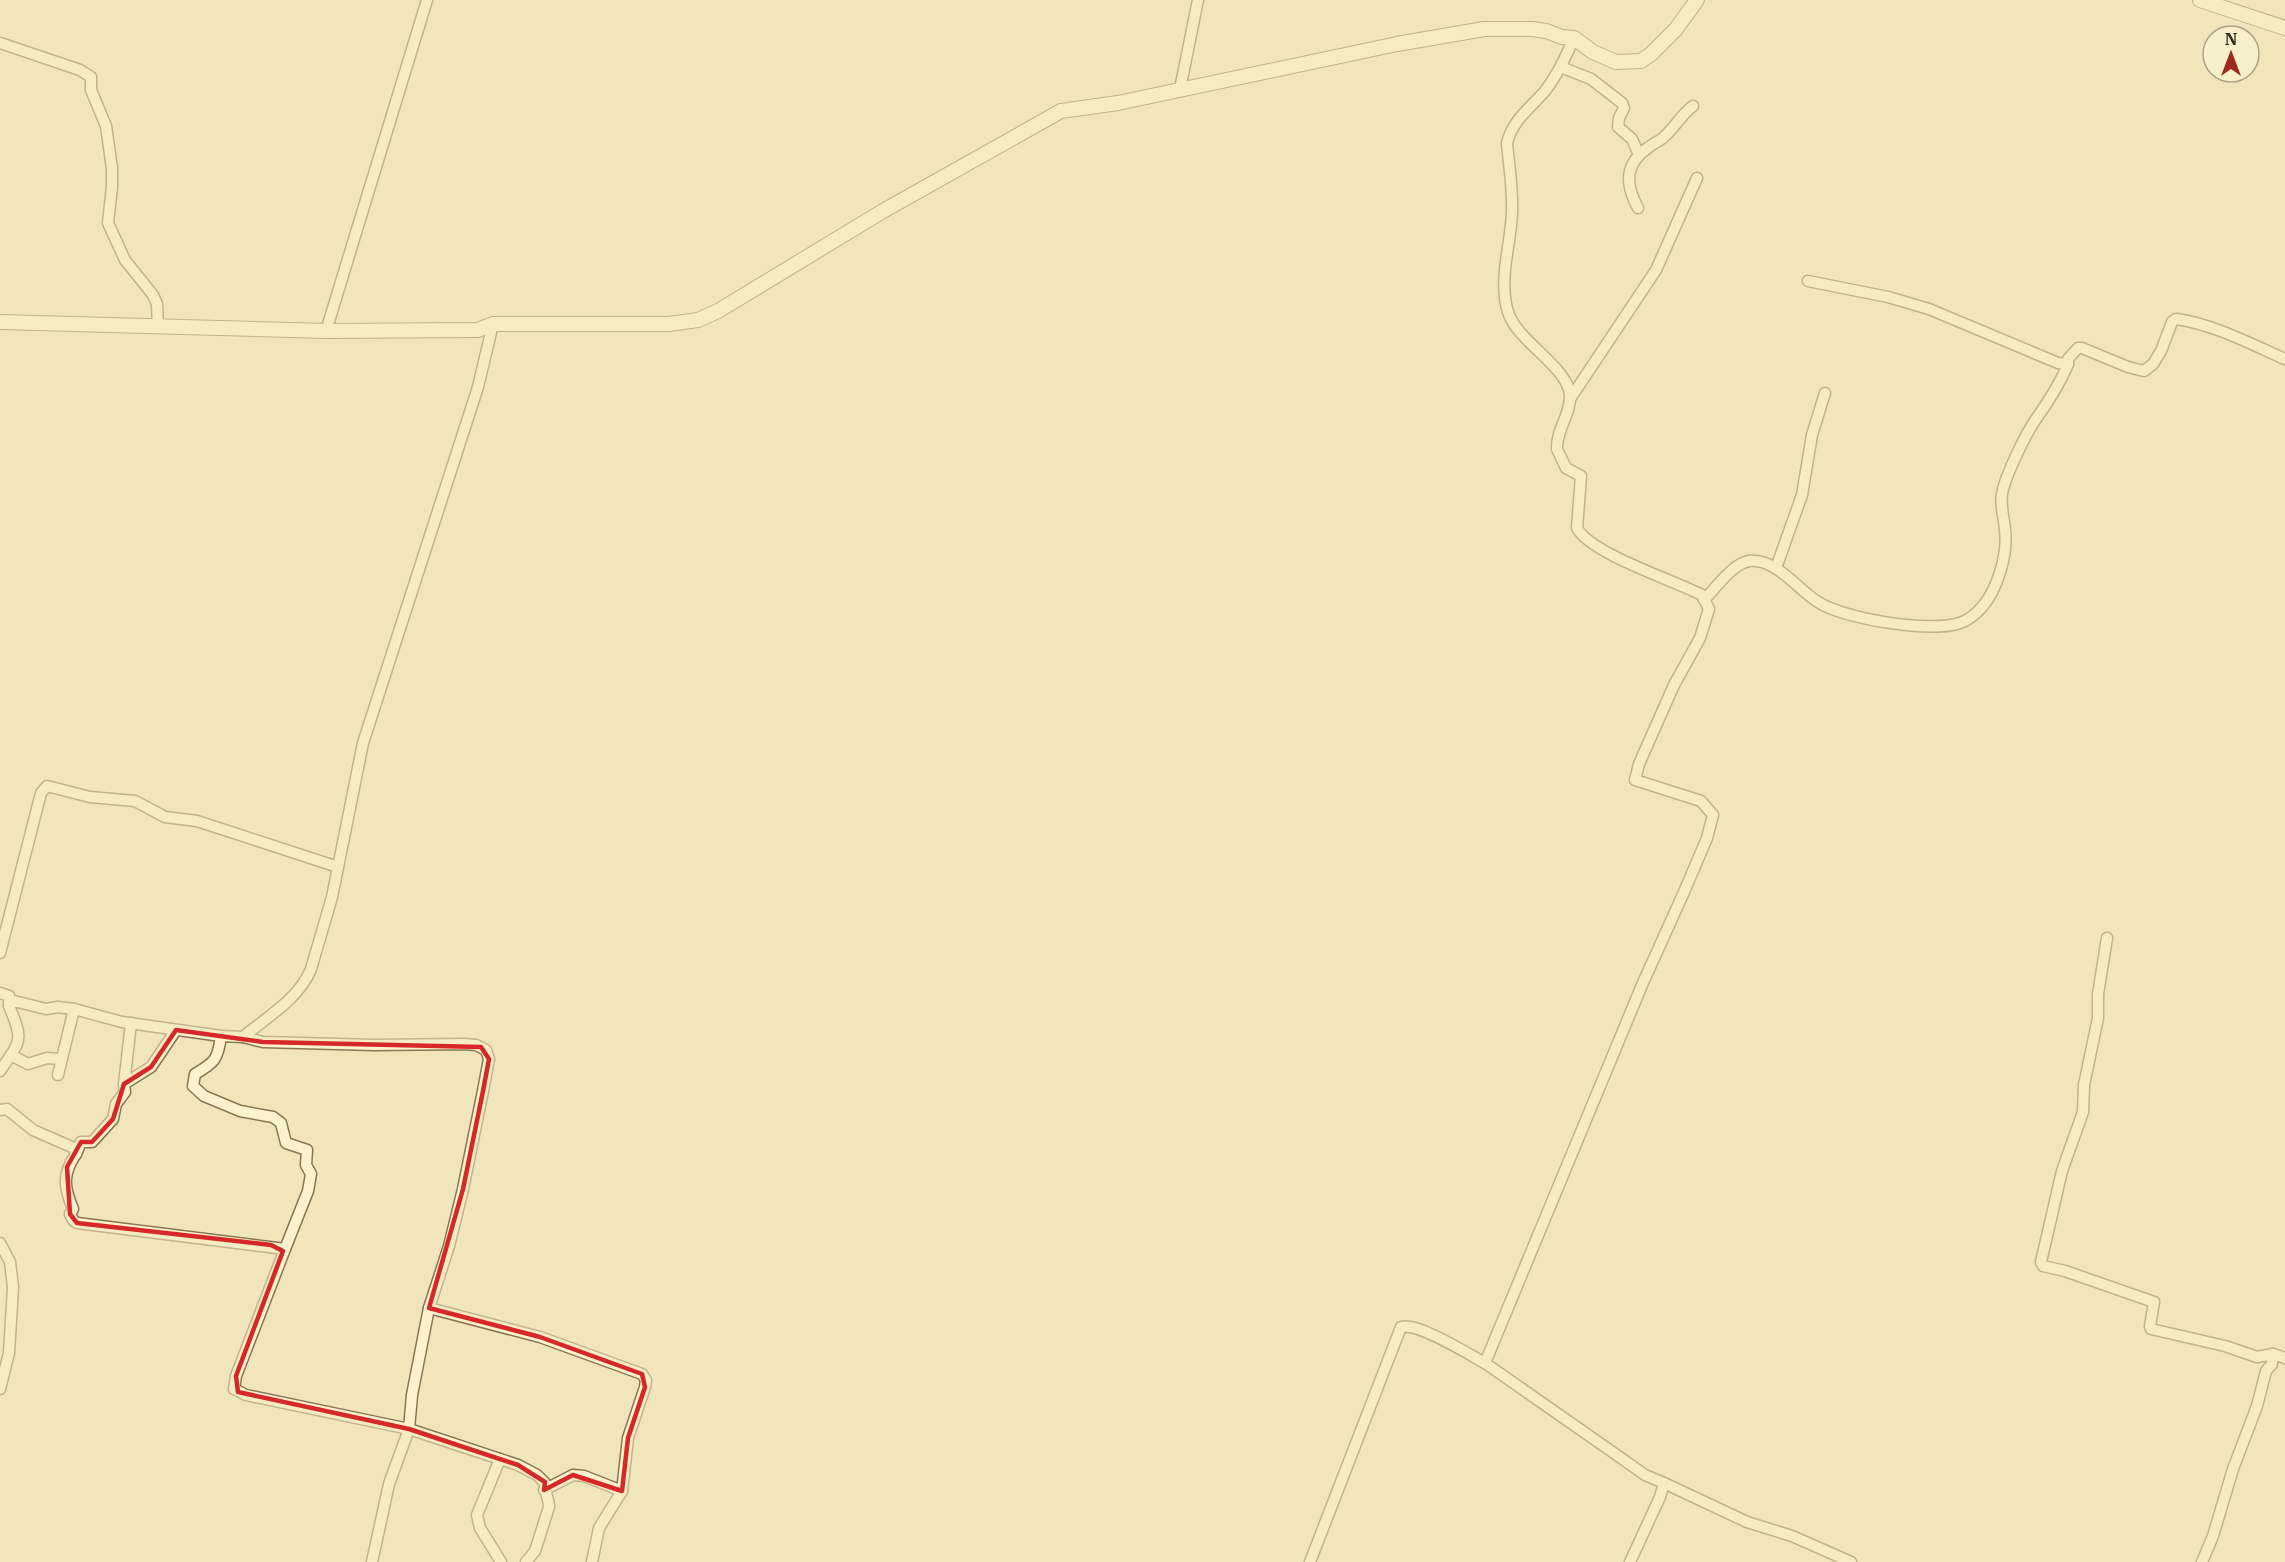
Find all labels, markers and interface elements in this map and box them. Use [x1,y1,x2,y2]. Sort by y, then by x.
north arrow [2201,24,2261,84]
text: N [2225,29,2237,49]

